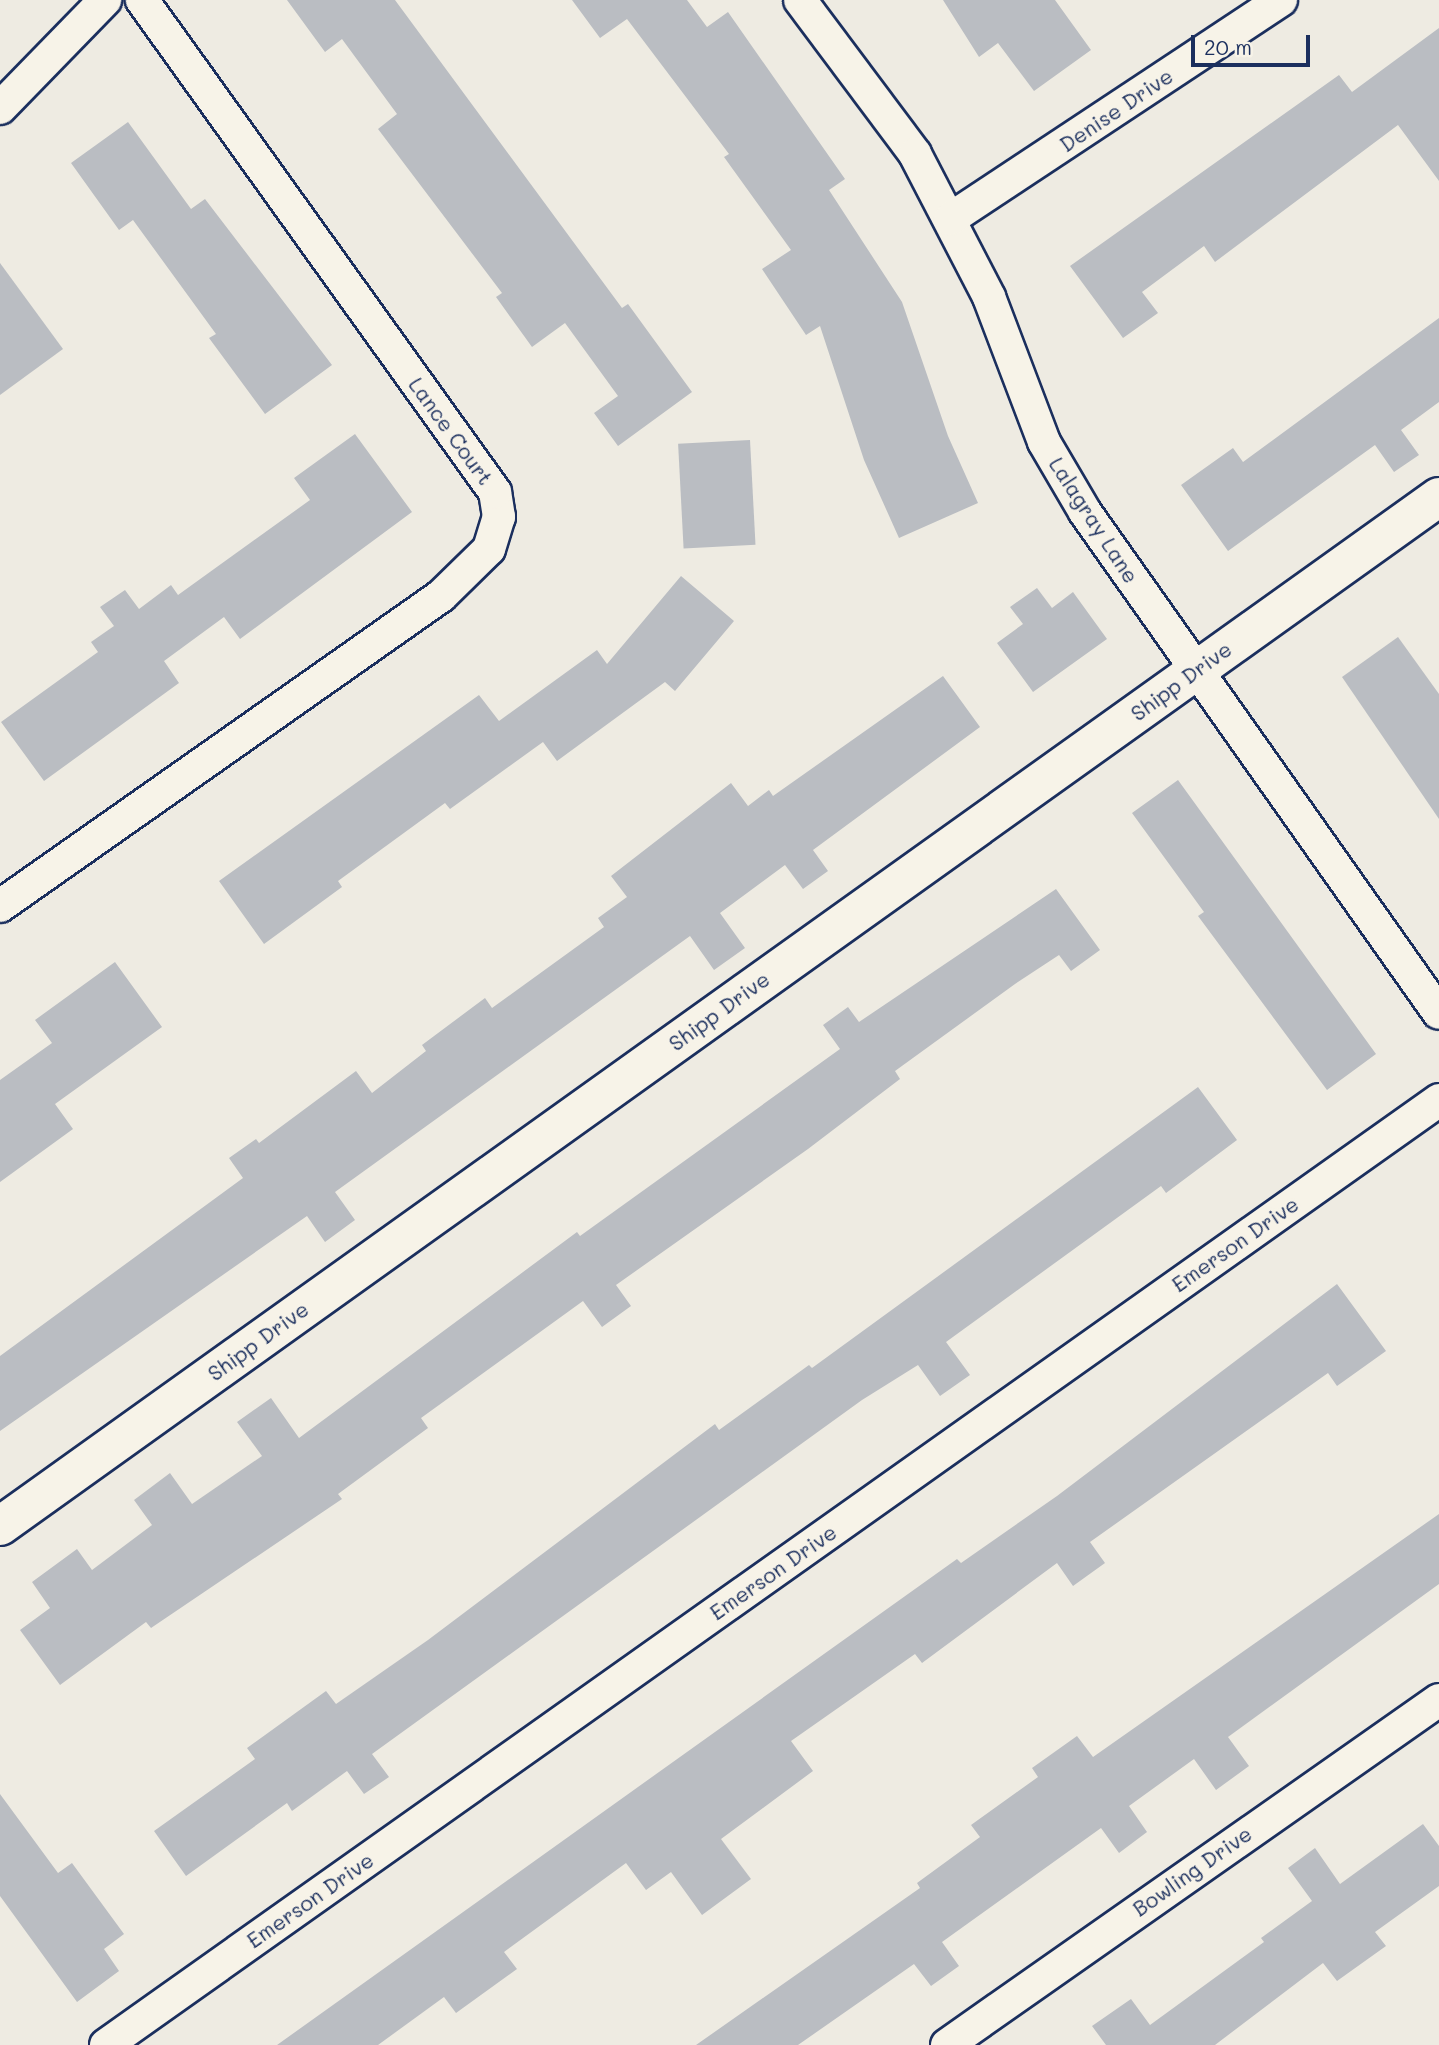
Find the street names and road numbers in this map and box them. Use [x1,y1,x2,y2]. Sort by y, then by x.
street label: Denise Drive [1055,63,1177,157]
street label: Lance Court [404,372,498,490]
street label: Lalagray Lane [1044,452,1144,588]
street label: Shipp Drive [1126,636,1236,726]
street label: Shipp Drive [664,966,774,1056]
street label: Emerson Drive [1167,1191,1303,1297]
street label: Shipp Drive [203,1296,313,1386]
street label: Emerson Drive [705,1519,841,1625]
street label: Bowling Drive [1128,1821,1256,1921]
street label: Emerson Drive [242,1847,378,1953]

